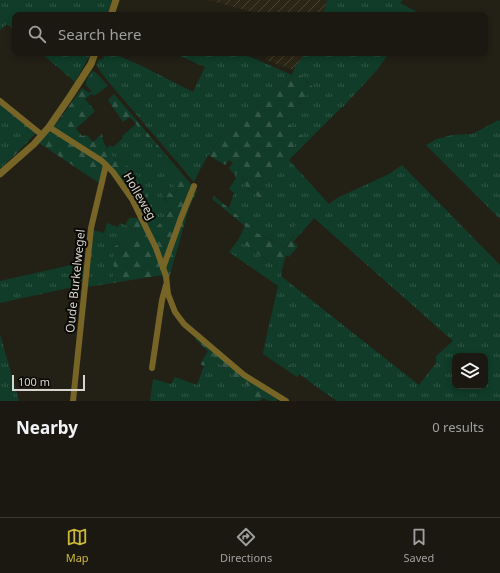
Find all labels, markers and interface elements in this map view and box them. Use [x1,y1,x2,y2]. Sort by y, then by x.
search box [12,12,488,56]
icon: search [26,23,48,45]
text: Search here [58,24,141,44]
street label: Holleweg [120,169,160,223]
street label: Oude Burkelwegel [61,228,89,334]
map controls [452,353,488,389]
button: layers [452,353,488,389]
scale bar [12,373,85,392]
text: 100 m [18,374,50,389]
text: Nearby [16,416,78,439]
text: 0 results [432,418,484,436]
tab: Map [66,526,89,565]
tab: Directions [220,526,272,565]
tab: Saved [404,526,434,565]

